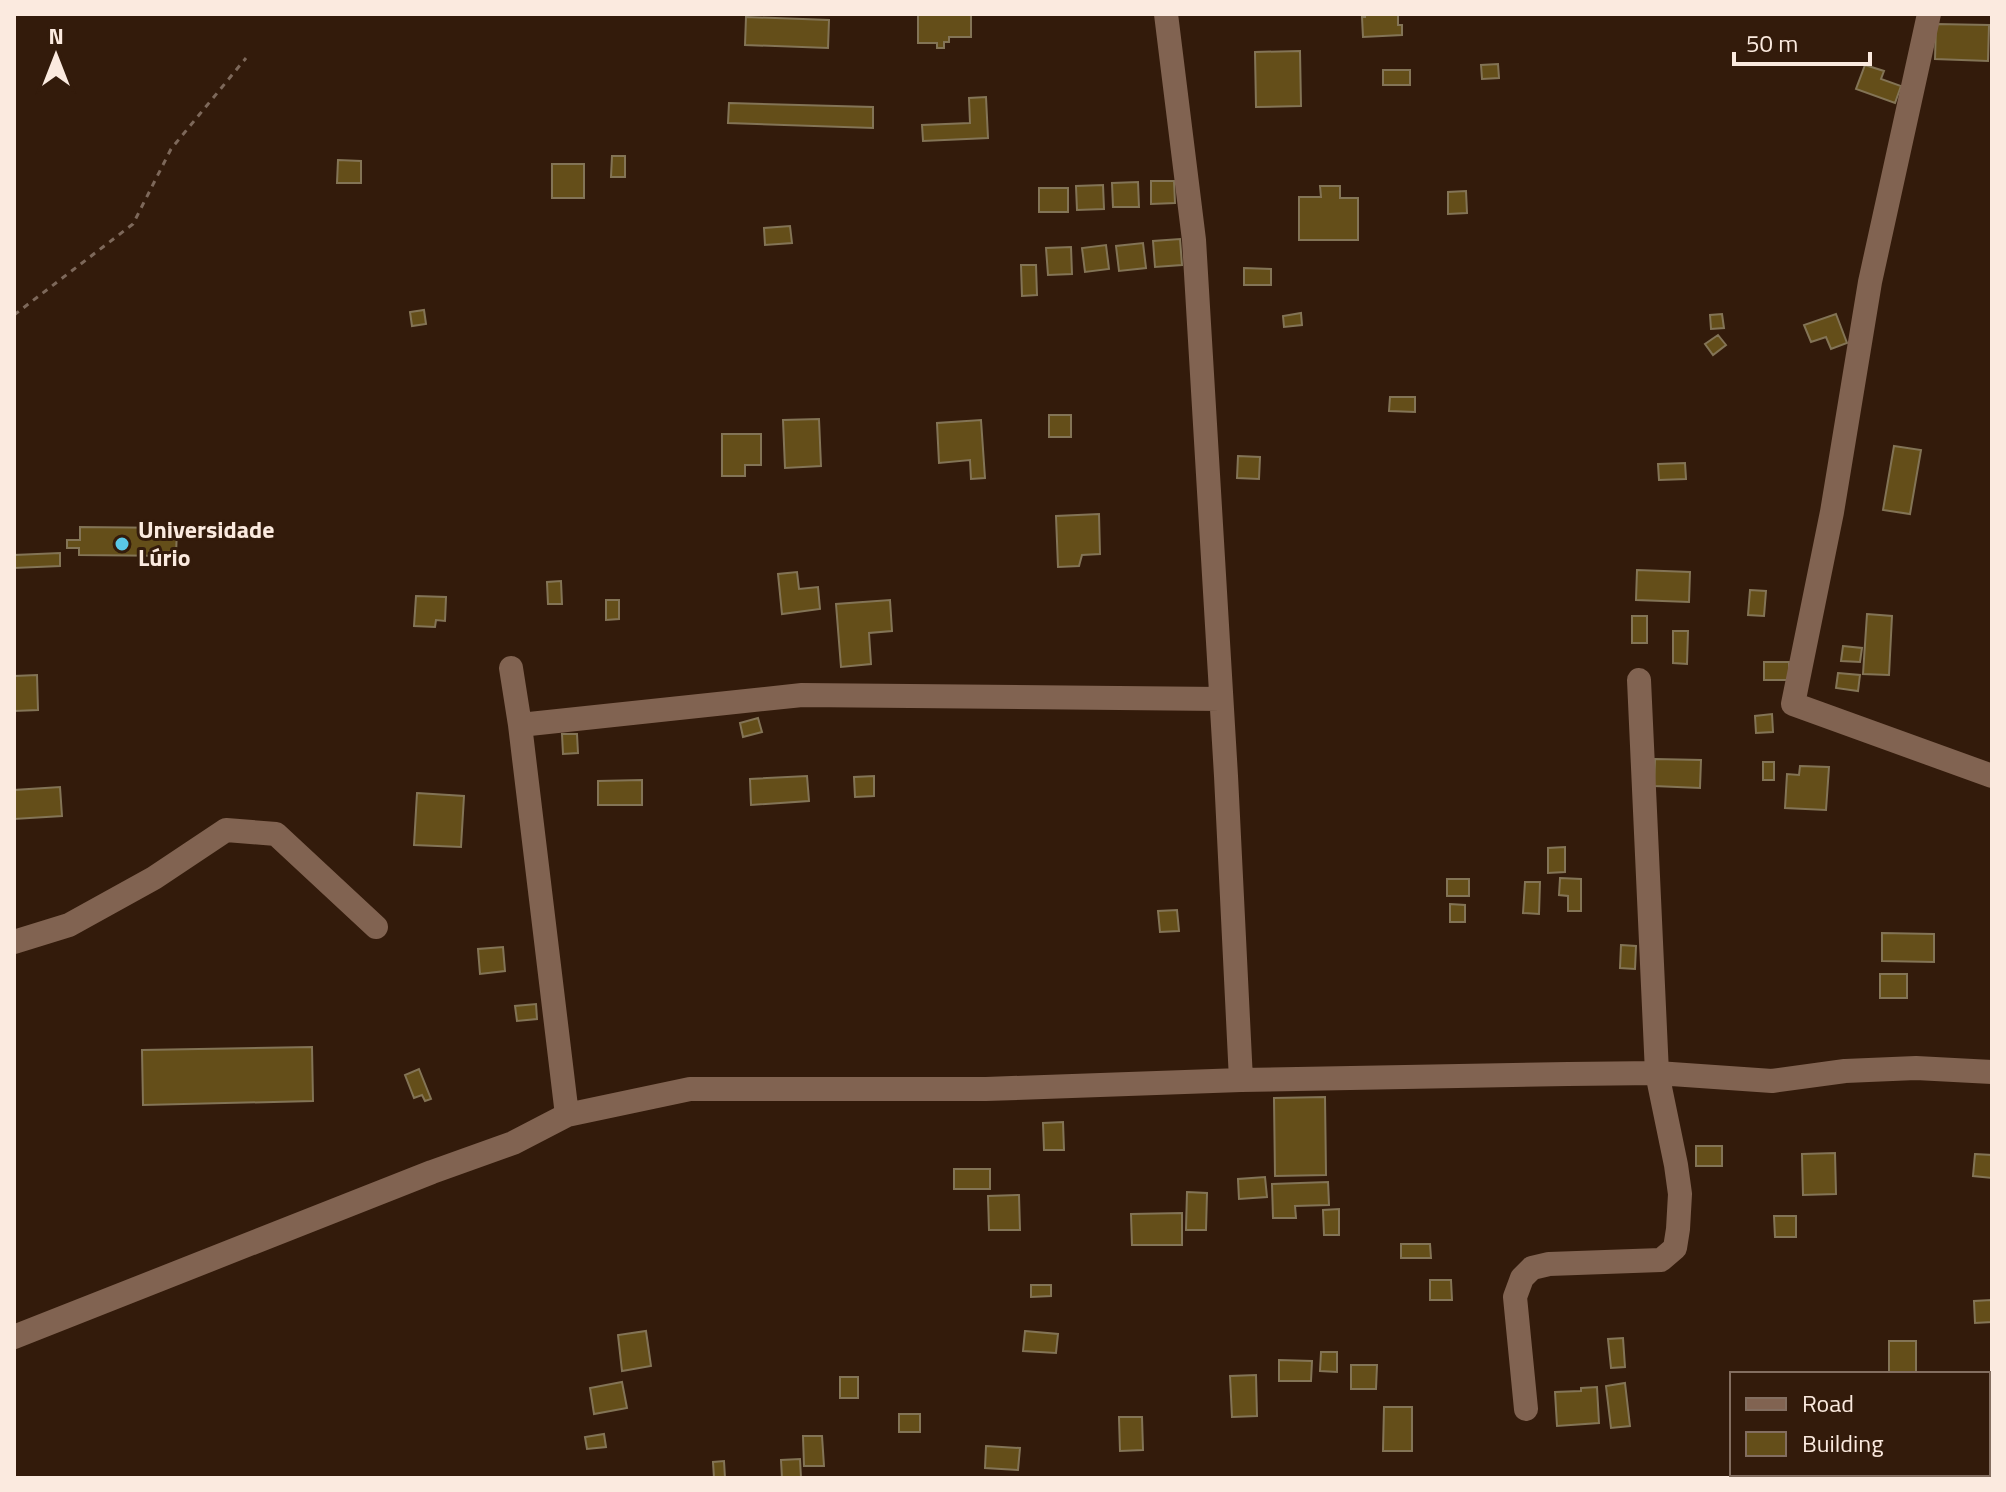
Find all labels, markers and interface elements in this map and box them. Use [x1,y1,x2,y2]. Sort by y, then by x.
north arrow [16,16,96,96]
scale bar [1734,16,1870,66]
text: N [48,19,64,53]
text: 50 m [1746,25,1798,61]
place label: Universidade Lúrio [138,511,274,575]
marker: Universidade Lúrio [113,535,131,553]
legend [1730,1372,1990,1476]
text: Road [1802,1385,1854,1421]
text: Building [1802,1425,1884,1461]

